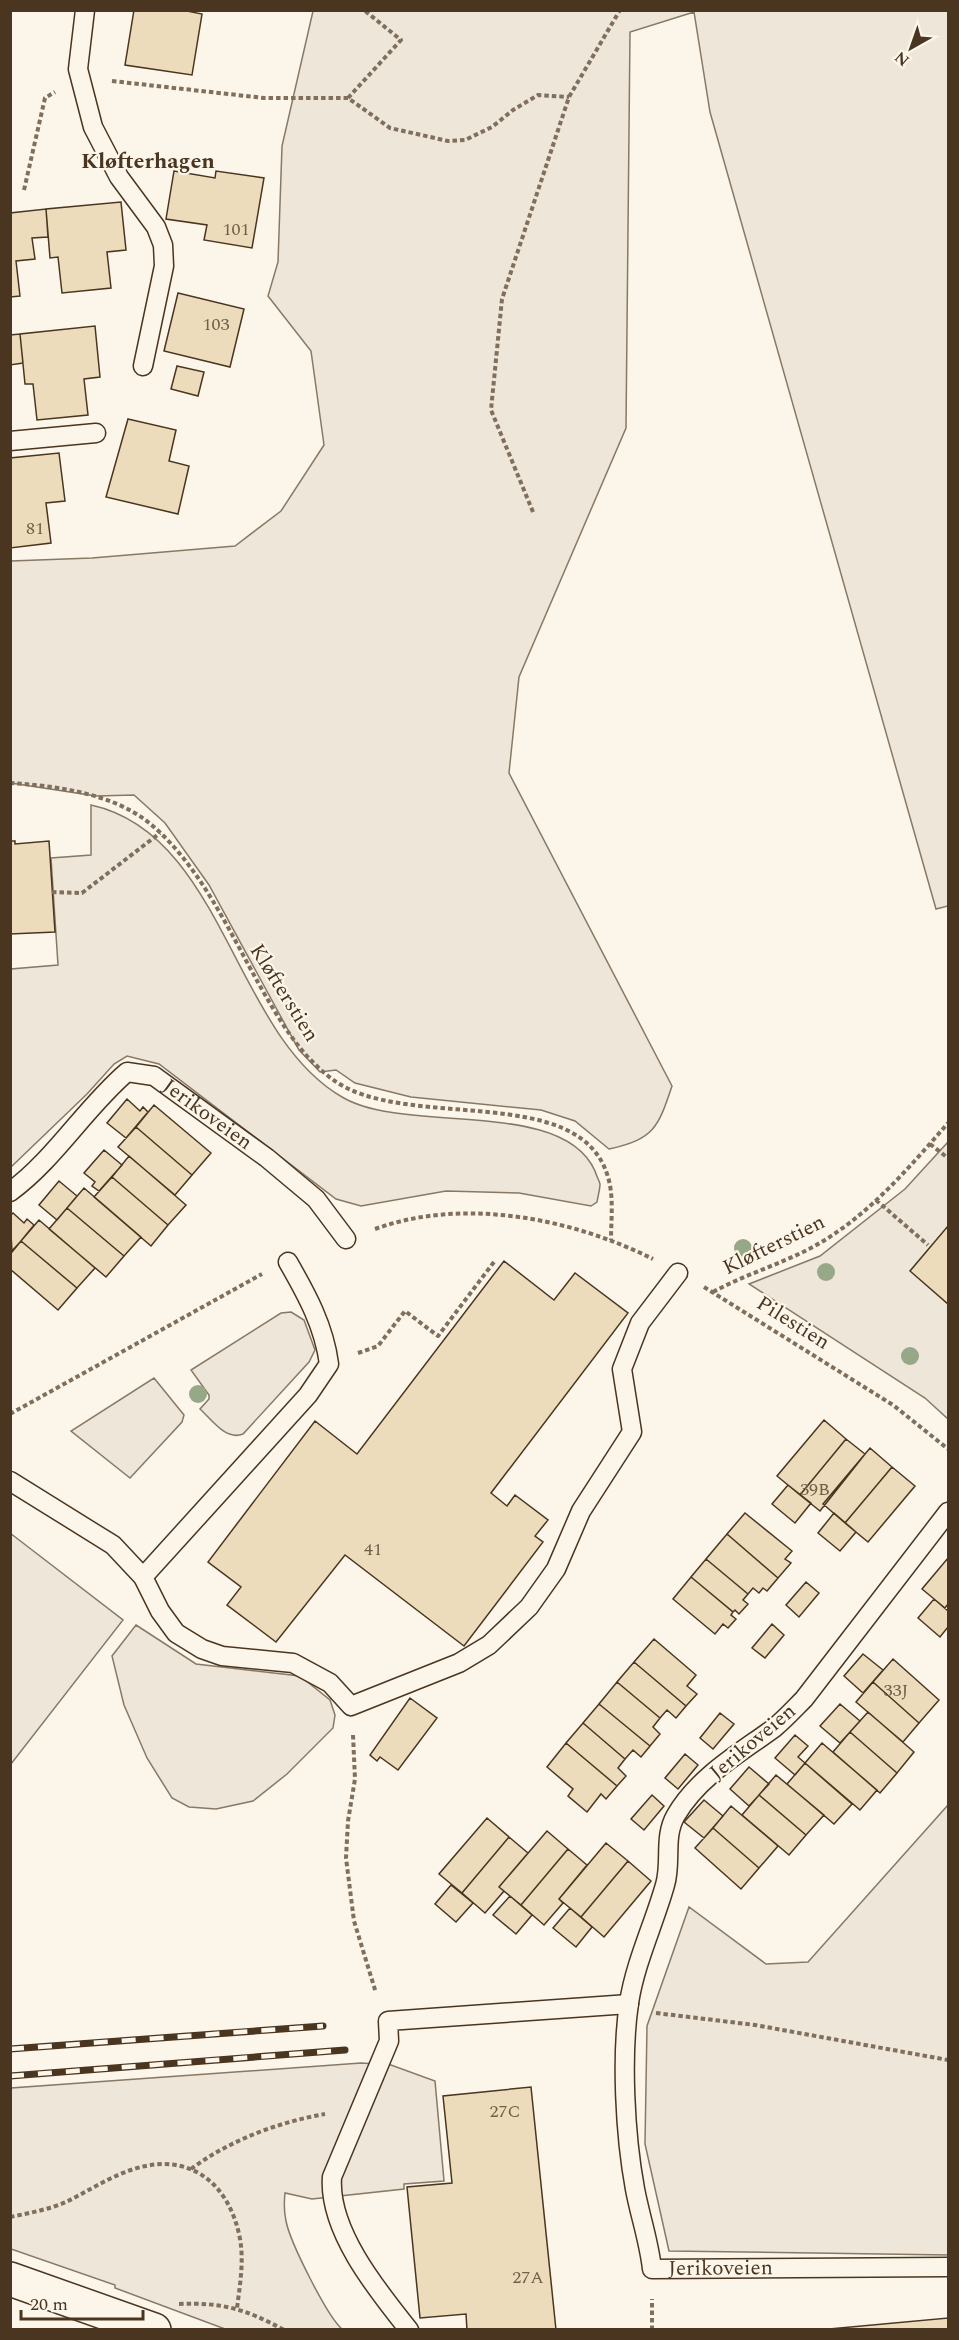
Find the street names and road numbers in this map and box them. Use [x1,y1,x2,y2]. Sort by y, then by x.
street label: Kløfterstien [241,938,327,1048]
street label: Jerikoveien [155,1071,259,1158]
street label: Kløfterstien [717,1206,831,1284]
street label: Pilestien [750,1288,836,1358]
street label: Jerikoveien [703,1696,803,1788]
street label: Jerikoveien [668,2252,773,2285]

